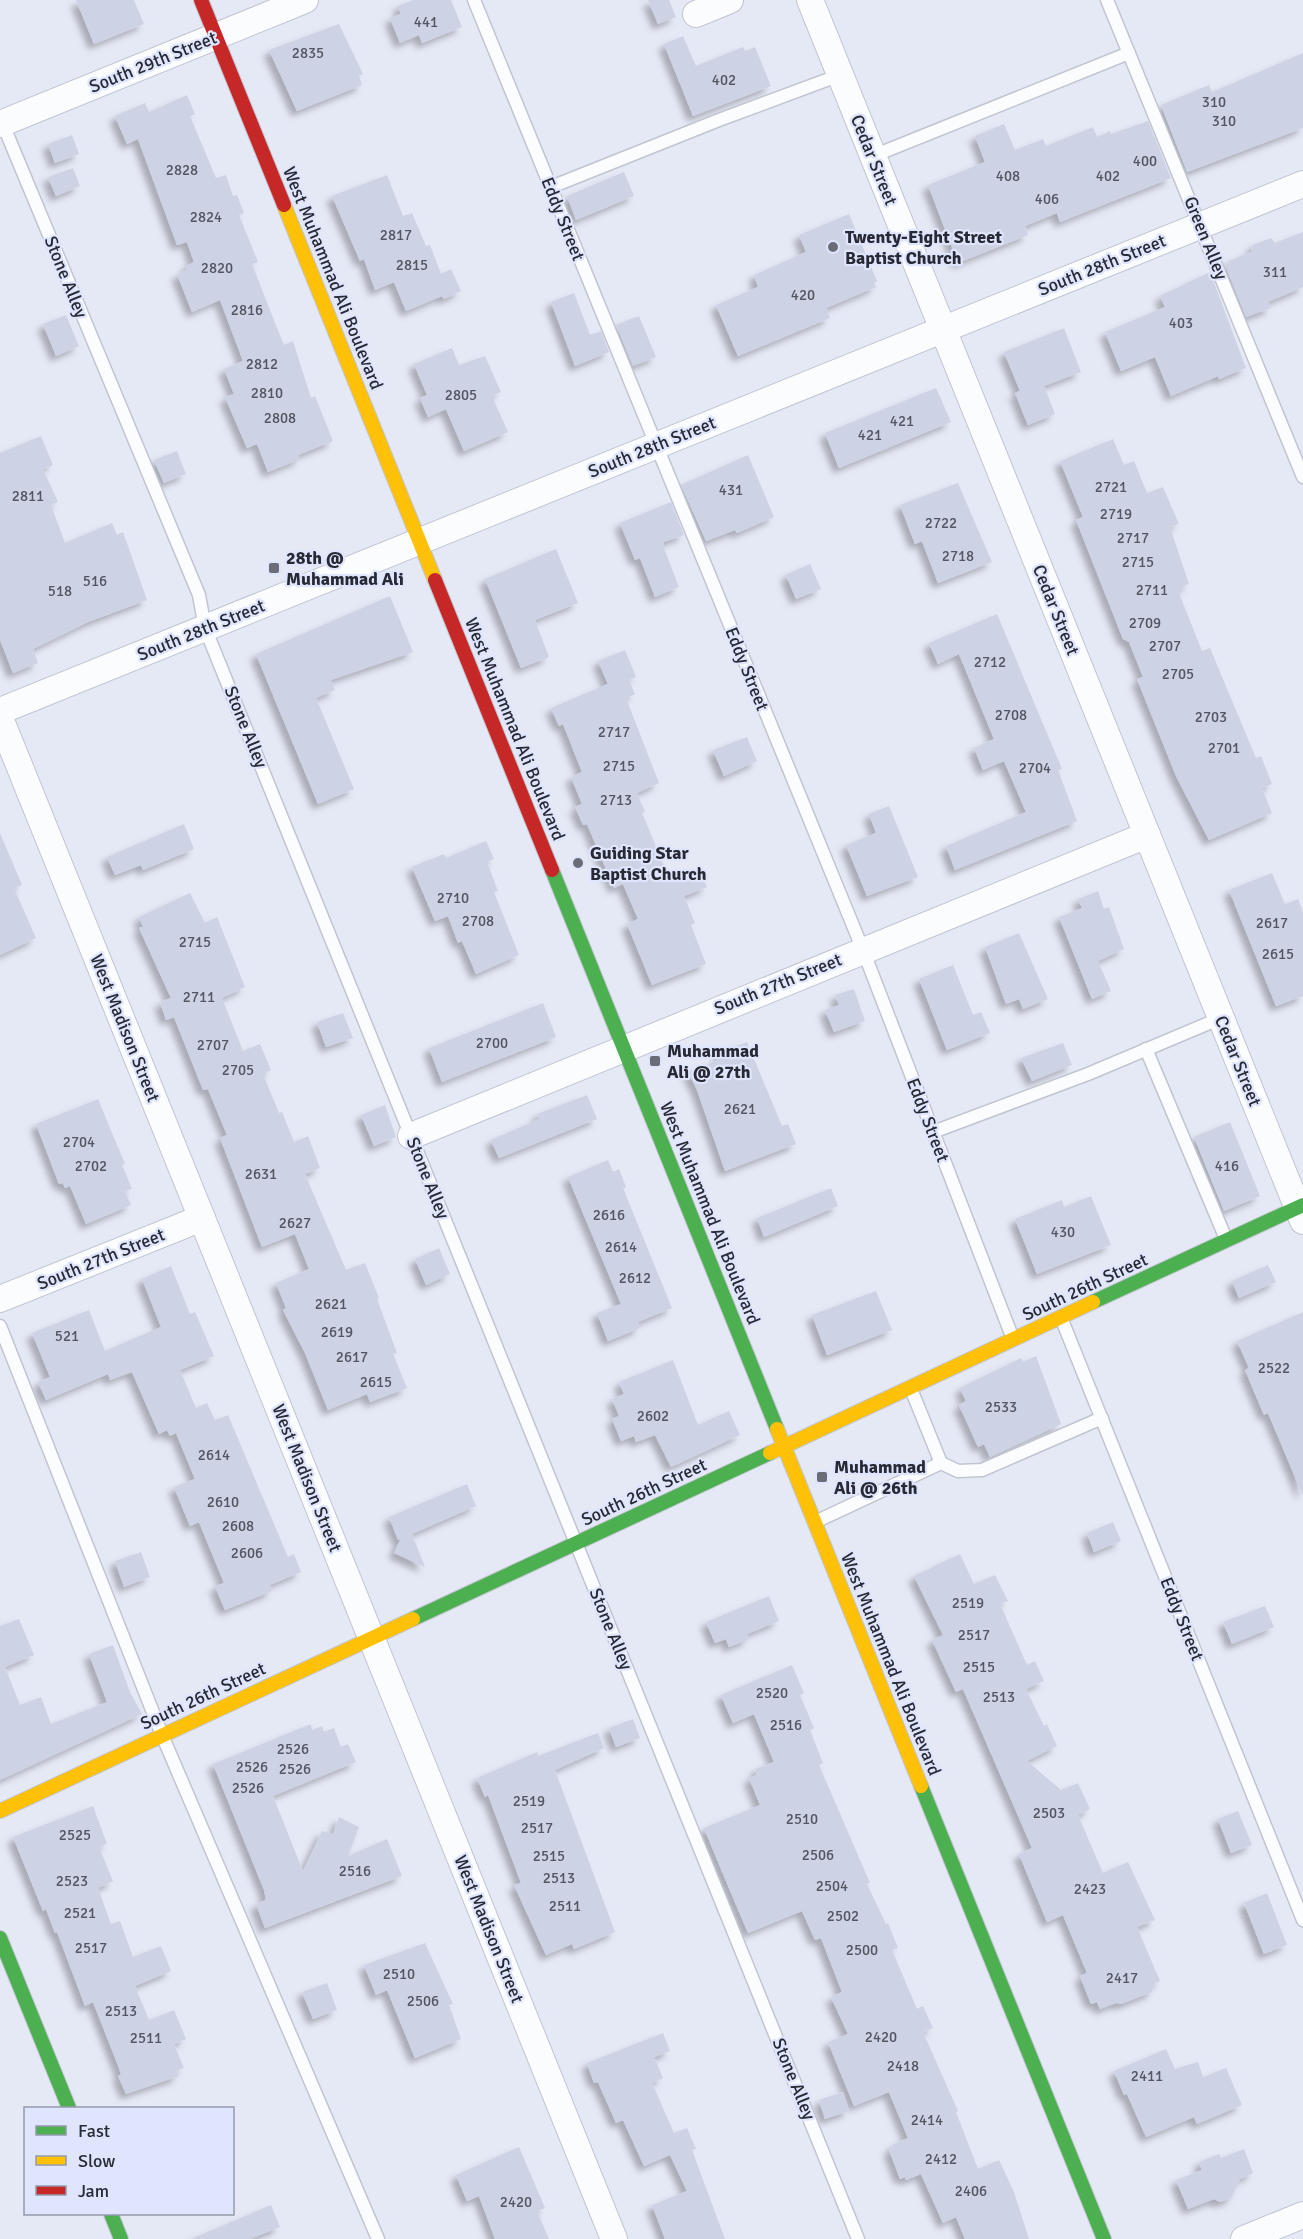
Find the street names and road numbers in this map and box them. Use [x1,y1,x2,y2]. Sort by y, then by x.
street label: South 29th Street [86,26,220,98]
street label: Cedar Street [846,111,902,209]
street label: West Muhammad Ali Boulevard [278,163,388,393]
street label: Eddy Street [536,174,590,264]
street label: Green Alley [1179,193,1233,283]
street label: South 28th Street [1035,229,1169,301]
street label: Stone Alley [40,233,93,322]
street label: South 28th Street [585,411,719,483]
street label: Cedar Street [1028,561,1084,659]
street label: South 28th Street [134,594,268,666]
street label: West Muhammad Ali Boulevard [460,614,570,844]
street label: Eddy Street [720,624,774,714]
street label: Stone Alley [220,683,273,772]
street label: South 27th Street [711,948,845,1020]
street label: West Madison Street [85,951,165,1105]
street label: Cedar Street [1210,1012,1266,1110]
street label: Eddy Street [902,1075,954,1165]
street label: West Muhammad Ali Boulevard [655,1098,765,1328]
street label: Stone Alley [402,1134,455,1223]
street label: South 27th Street [34,1223,168,1295]
street label: South 26th Street [1019,1248,1151,1326]
street label: West Madison Street [267,1401,347,1555]
street label: South 26th Street [578,1453,710,1531]
street label: West Muhammad Ali Boulevard [836,1549,946,1779]
street label: Eddy Street [1155,1574,1209,1664]
street label: Stone Alley [585,1585,638,1674]
street label: South 26th Street [137,1657,269,1735]
street label: West Madison Street [449,1852,529,2006]
street label: Stone Alley [768,2035,821,2124]

